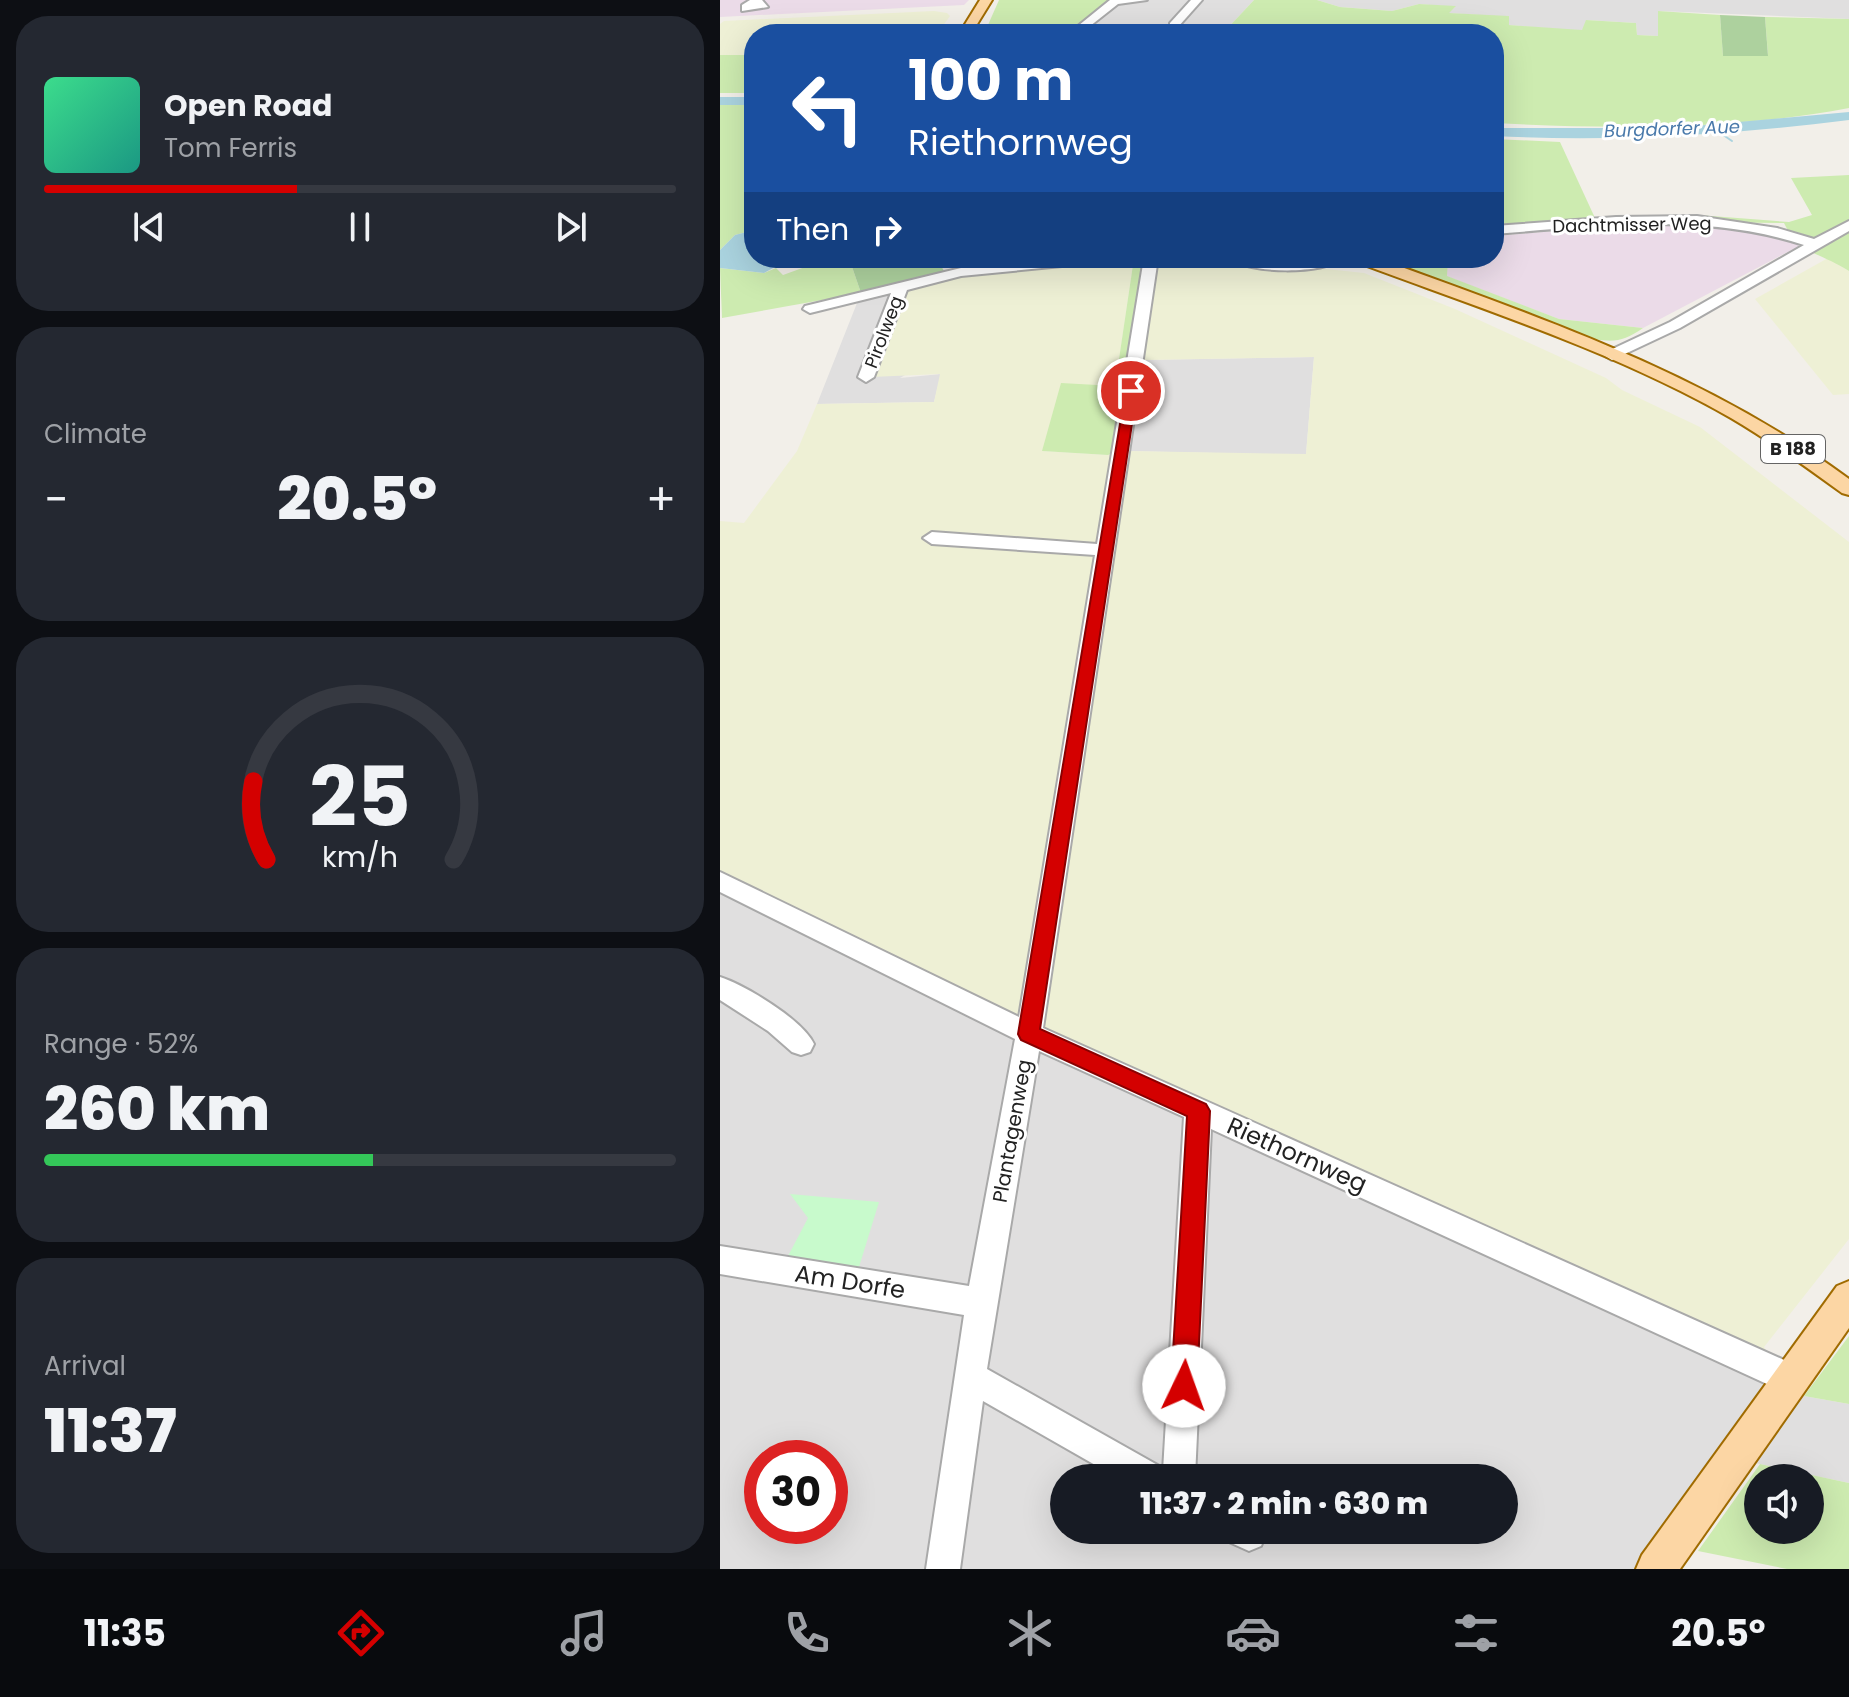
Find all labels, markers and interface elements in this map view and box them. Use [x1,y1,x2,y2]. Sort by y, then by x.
text: 100 m [908,41,1073,120]
icon: left [776,56,880,160]
text: Open Road [164,84,332,127]
water label: Burgdorfer Aue [1604,114,1740,143]
text: Riethornweg [908,117,1133,168]
text: Tom Ferris [164,130,297,166]
icon: previous [127,205,171,249]
icon: pause [338,205,382,249]
icon: next [549,205,593,249]
text: Then [776,208,849,251]
icon: right [865,208,909,252]
street label: Dachtmisser Weg [1552,211,1712,238]
street label: Pirolweg [858,292,909,372]
pin [1097,357,1165,425]
icon: arrive [1109,369,1153,413]
text: Climate [44,416,147,452]
road number: B 188 [1761,435,1825,463]
text: 20.5° [277,457,437,541]
text: − [44,469,68,530]
text: + [646,469,676,530]
text: 25 [309,739,411,855]
text: km/h [322,838,398,878]
text: Range · 52% [44,1026,198,1062]
street label: Plantagenweg [986,1057,1038,1205]
text: 260 km [44,1067,270,1151]
street label: Riethornweg [1222,1109,1372,1200]
street label: Am Dorfe [792,1256,908,1307]
position arrow [1142,1344,1226,1428]
text: Arrival [44,1348,126,1384]
text: 11:37 [44,1389,177,1473]
speed limit sign: 30 [744,1440,848,1544]
map controls [1744,1464,1824,1544]
button: sound [1744,1464,1824,1544]
text: 11:37 · 2 min · 630 m [1140,1482,1428,1525]
icon: directions [333,1605,389,1661]
icon: music [556,1605,612,1661]
icon: phone [779,1605,835,1661]
icon: climate [1002,1605,1058,1661]
icon: car [1225,1605,1281,1661]
icon: filters [1448,1605,1504,1661]
text: 11:35 [84,1608,166,1659]
text: 20.5° [1671,1608,1765,1659]

